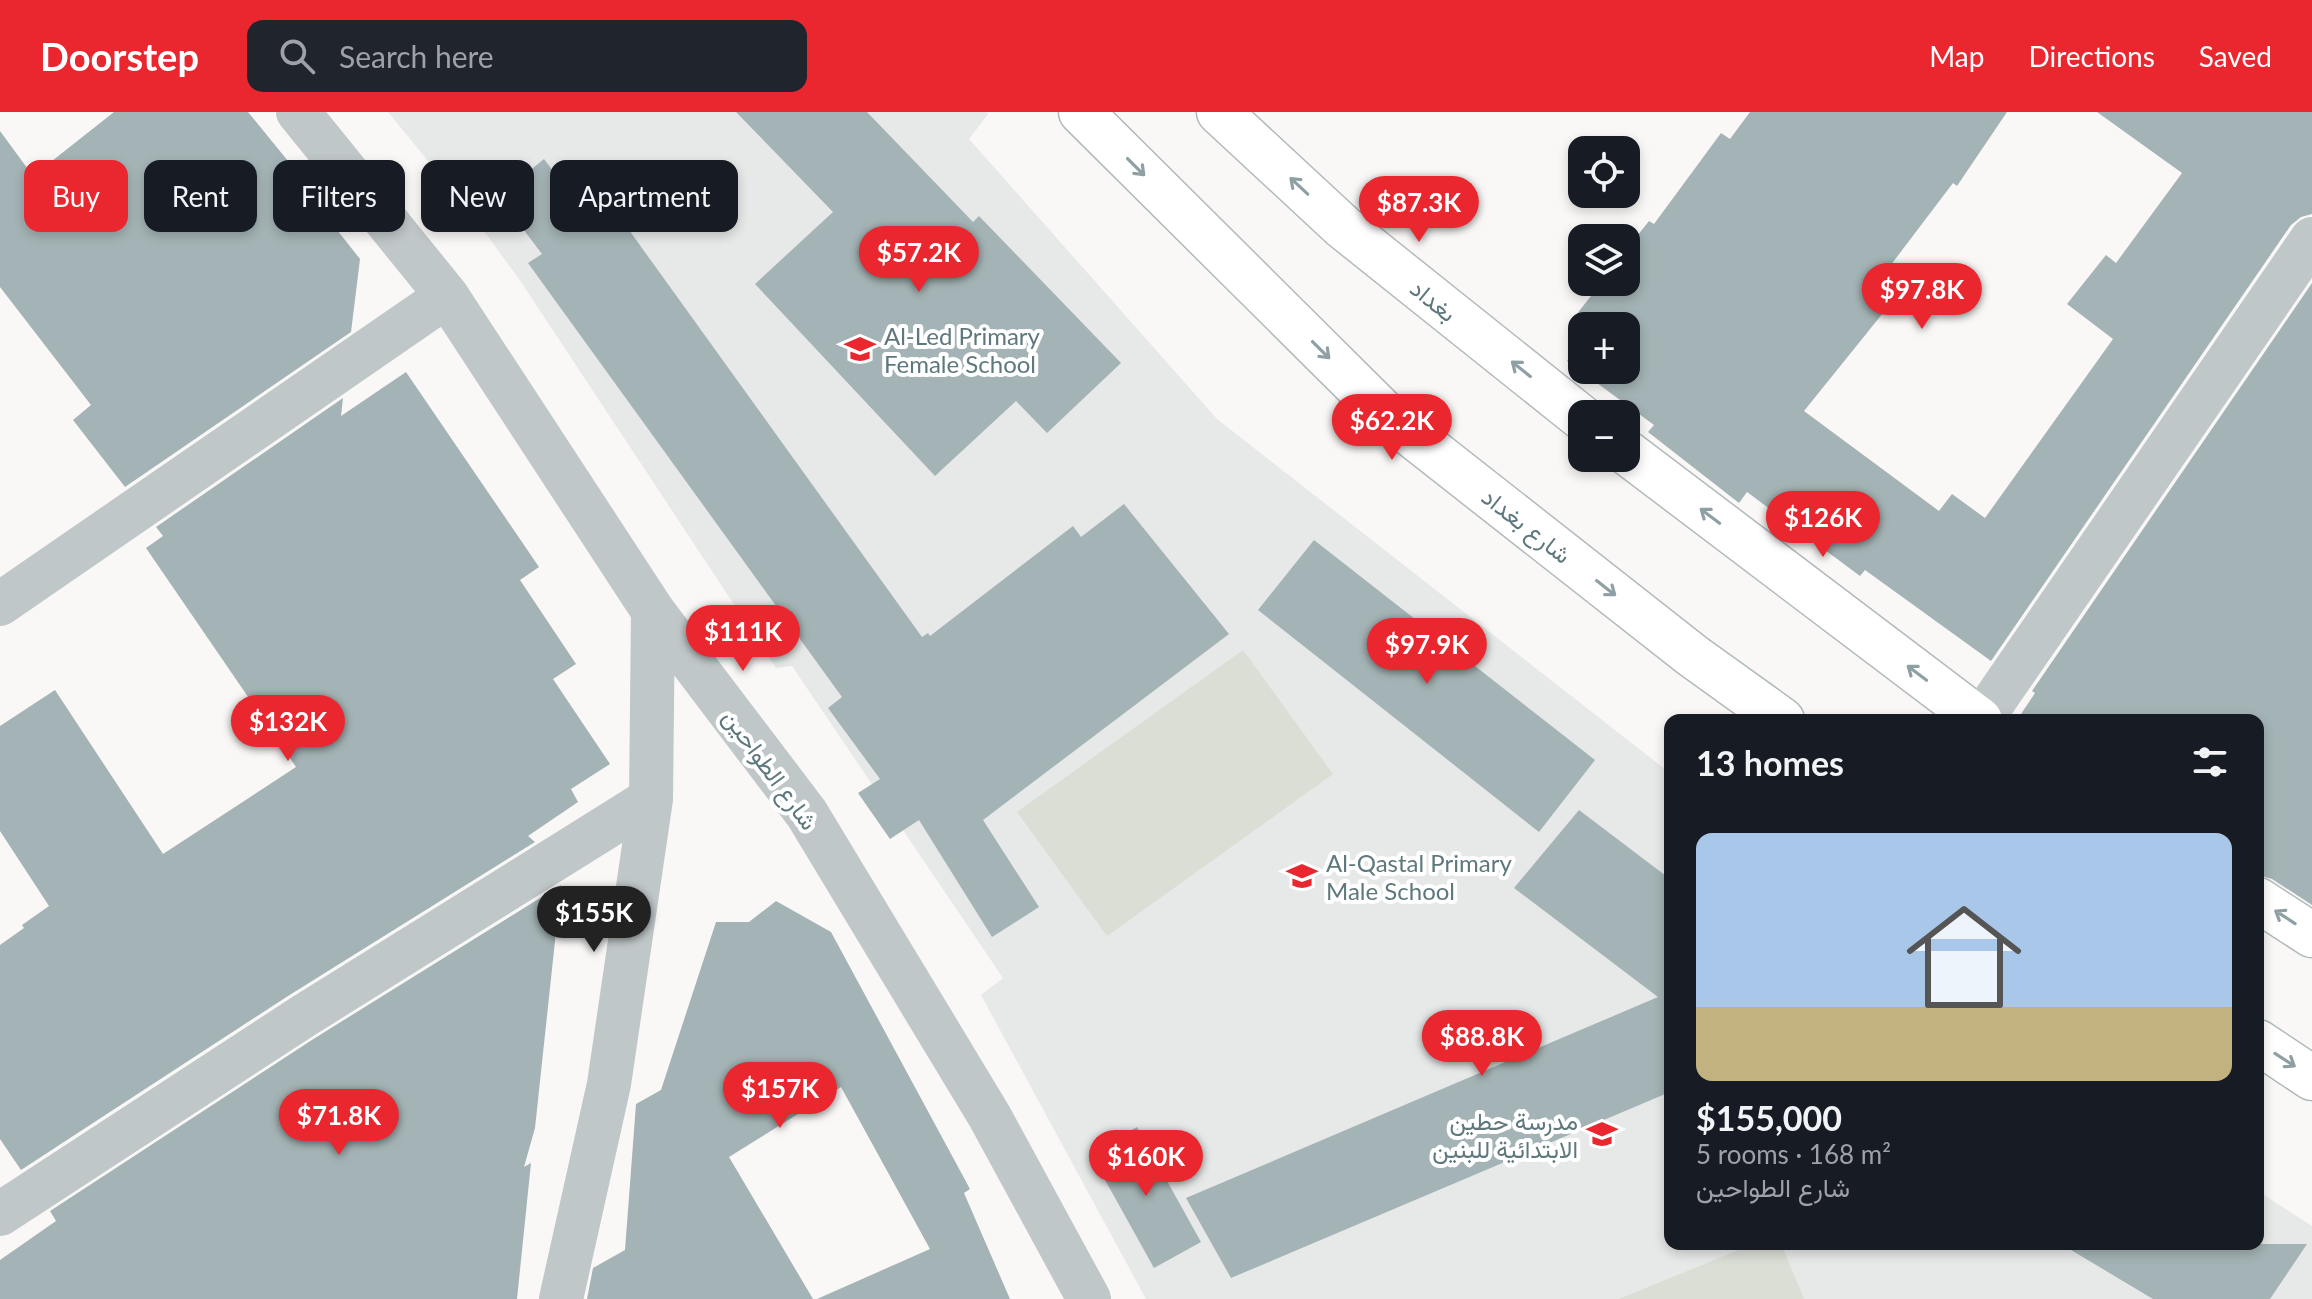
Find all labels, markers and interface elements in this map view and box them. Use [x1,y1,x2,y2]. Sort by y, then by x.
search box [247,20,807,92]
text: Doorstep [40,33,199,79]
icon: search [275,34,319,78]
text: Search here [339,38,494,74]
text: Map [1929,39,1984,73]
text: Directions [2028,39,2155,73]
text: Saved [2199,39,2272,73]
map controls [1568,136,1640,472]
button: locate [1568,136,1640,208]
one-way arrow [1126,157,1145,176]
chip: Buy [24,160,128,232]
chip: Rent [144,160,257,232]
chip: Filters [273,160,405,232]
chip: New [421,160,534,232]
chip: Apartment [550,160,738,232]
one-way arrow [1289,176,1309,195]
pin: $87.3K [1354,176,1484,244]
text: $87.3K [1377,186,1461,218]
button: layers [1568,224,1640,296]
pin: $57.2K [854,226,984,294]
text: $57.2K [877,236,961,268]
pin: $97.8K [1857,263,1987,331]
street label: بغداد [1405,273,1463,328]
text: $97.8K [1880,273,1964,305]
button: + [1568,312,1640,384]
place label: Al-Led Primary Female School [884,321,1041,378]
school or university icon: Al-Led Primary Female School [843,332,877,366]
one-way arrow [1311,340,1330,359]
one-way arrow [1511,360,1532,378]
pin: $62.2K [1327,394,1457,462]
button: − [1568,400,1640,472]
text: $62.2K [1350,404,1434,436]
street label: شارع بغداد [1475,481,1577,571]
pin: $126K [1767,491,1879,559]
text: $126K [1784,501,1862,533]
one-way arrow [1700,507,1721,524]
one-way arrow [1595,579,1616,597]
pin: $111K [687,605,799,673]
text: $111K [704,615,782,647]
pin: $97.9K [1362,618,1492,686]
text: $97.9K [1385,628,1469,660]
one-way arrow [1907,664,1929,681]
pin: $132K [232,695,344,763]
street label: شارع الطواحين [715,703,825,837]
text: $132K [249,705,327,737]
icon: filters [2188,740,2232,784]
text: 13 homes [1696,742,1844,783]
place label: Al-Qastal Primary Male School [1326,848,1512,905]
school or university icon: Al-Qastal Primary Male School [1285,859,1319,893]
icon: home [1892,885,2036,1029]
pin: $155K [538,886,650,954]
text: $155K [555,896,633,928]
one-way arrow [2274,909,2297,925]
pin: $88.8K [1417,1010,1547,1078]
text: $88.8K [1440,1020,1524,1052]
one-way arrow [2273,1052,2296,1068]
pin: $157K [724,1062,836,1130]
text: $157K [741,1072,819,1104]
pin: $71.8K [274,1089,404,1157]
text: $155,000 [1696,1097,1842,1138]
text: $71.8K [297,1099,381,1131]
place label: مدرسة حطين الابتدائية للبنين [1432,1106,1578,1164]
school or university icon: مدرسة حطين الابتدائية للبنين [1585,1117,1619,1151]
pin: $160K [1090,1130,1202,1198]
text: 5 rooms · 168 m² [1696,1138,1891,1170]
text: $160K [1107,1140,1185,1172]
text: شارع الطواحين [1696,1171,1850,1203]

